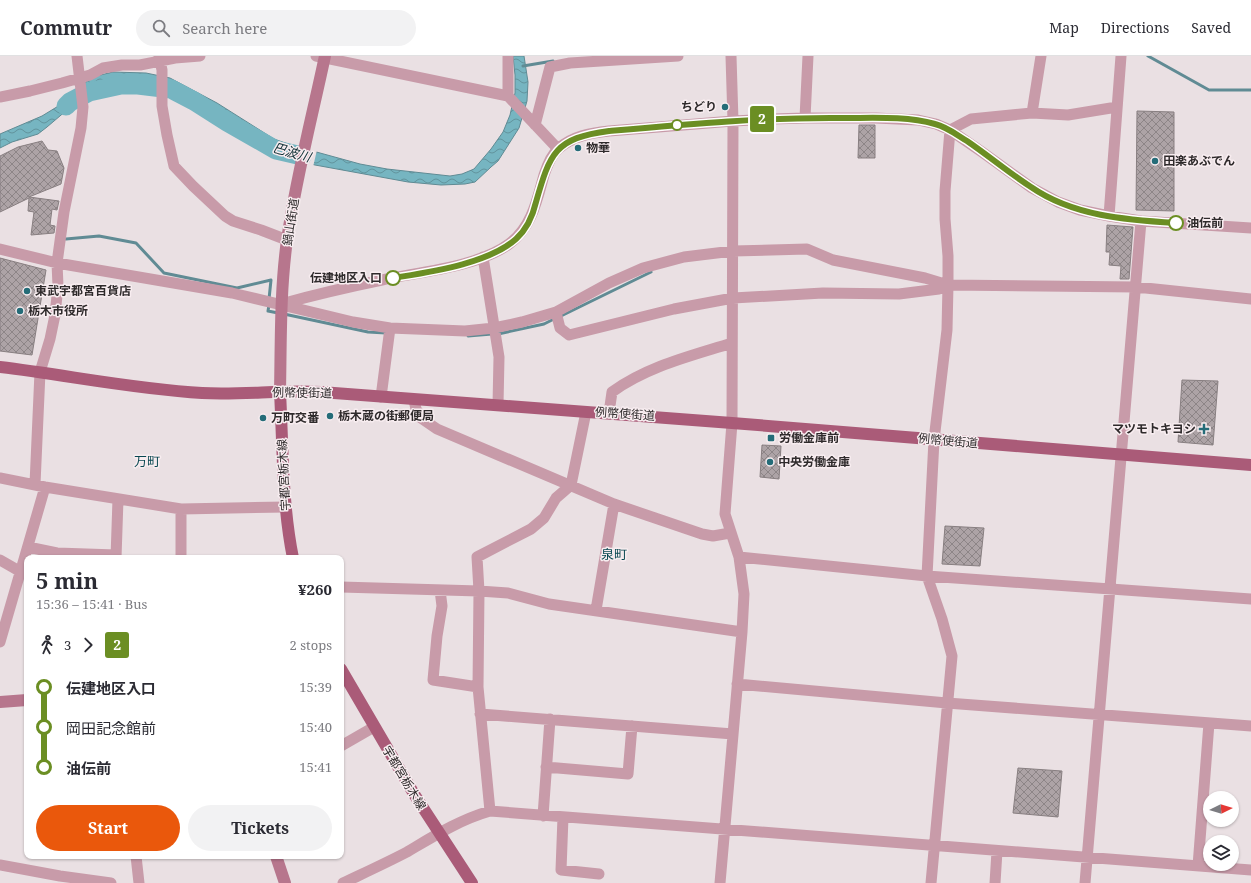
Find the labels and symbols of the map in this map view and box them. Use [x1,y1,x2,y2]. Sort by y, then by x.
place label: ちどり [681,98,717,115]
marker: ちどり [720,102,730,112]
line badge: 2 [749,106,775,132]
unlabelled marker [671,119,683,131]
water label: 巴波川 [271,138,315,167]
place label: 物華 [586,139,610,156]
marker: 物華 [573,143,583,153]
place label: 田楽あぶでん [1163,152,1235,169]
marker: 田楽あぶでん [1150,156,1160,166]
street label: 鍋山街道 [278,197,303,247]
place label: 油伝前 [1187,214,1223,231]
marker: 油伝前 [1168,215,1184,231]
place label: 伝建地区入口 [310,269,382,286]
marker: 伝建地区入口 [385,270,401,286]
place label: 東武宇都宮百貨店 [35,282,131,299]
marker: 東武宇都宮百貨店 [22,286,32,296]
place label: 栃木市役所 [28,302,88,319]
marker: 栃木市役所 [15,306,25,316]
street label: 例幣使街道 [272,383,332,402]
street label: 例幣使街道 [595,403,656,424]
place label: 栃木蔵の街郵便局 [338,407,434,424]
place label: 万町交番 [271,409,320,426]
marker: 栃木蔵の街郵便局 [325,411,335,421]
marker: 万町交番 [258,413,268,423]
place label: マツモトキヨシ [1112,420,1196,437]
marker: マツモトキヨシ [1199,424,1209,434]
place label: 労働金庫前 [779,429,839,446]
street label: 例幣使街道 [917,429,979,452]
marker: 労働金庫前 [766,433,776,443]
street label: 宇都宮栃木線 [273,439,294,511]
district label: 万町 [134,452,160,470]
place label: 中央労働金庫 [778,453,850,470]
marker: 中央労働金庫 [765,457,775,467]
district label: 泉町 [601,545,627,563]
street label: 宇都宮栃木線 [379,742,430,813]
north arrow [1203,791,1239,827]

